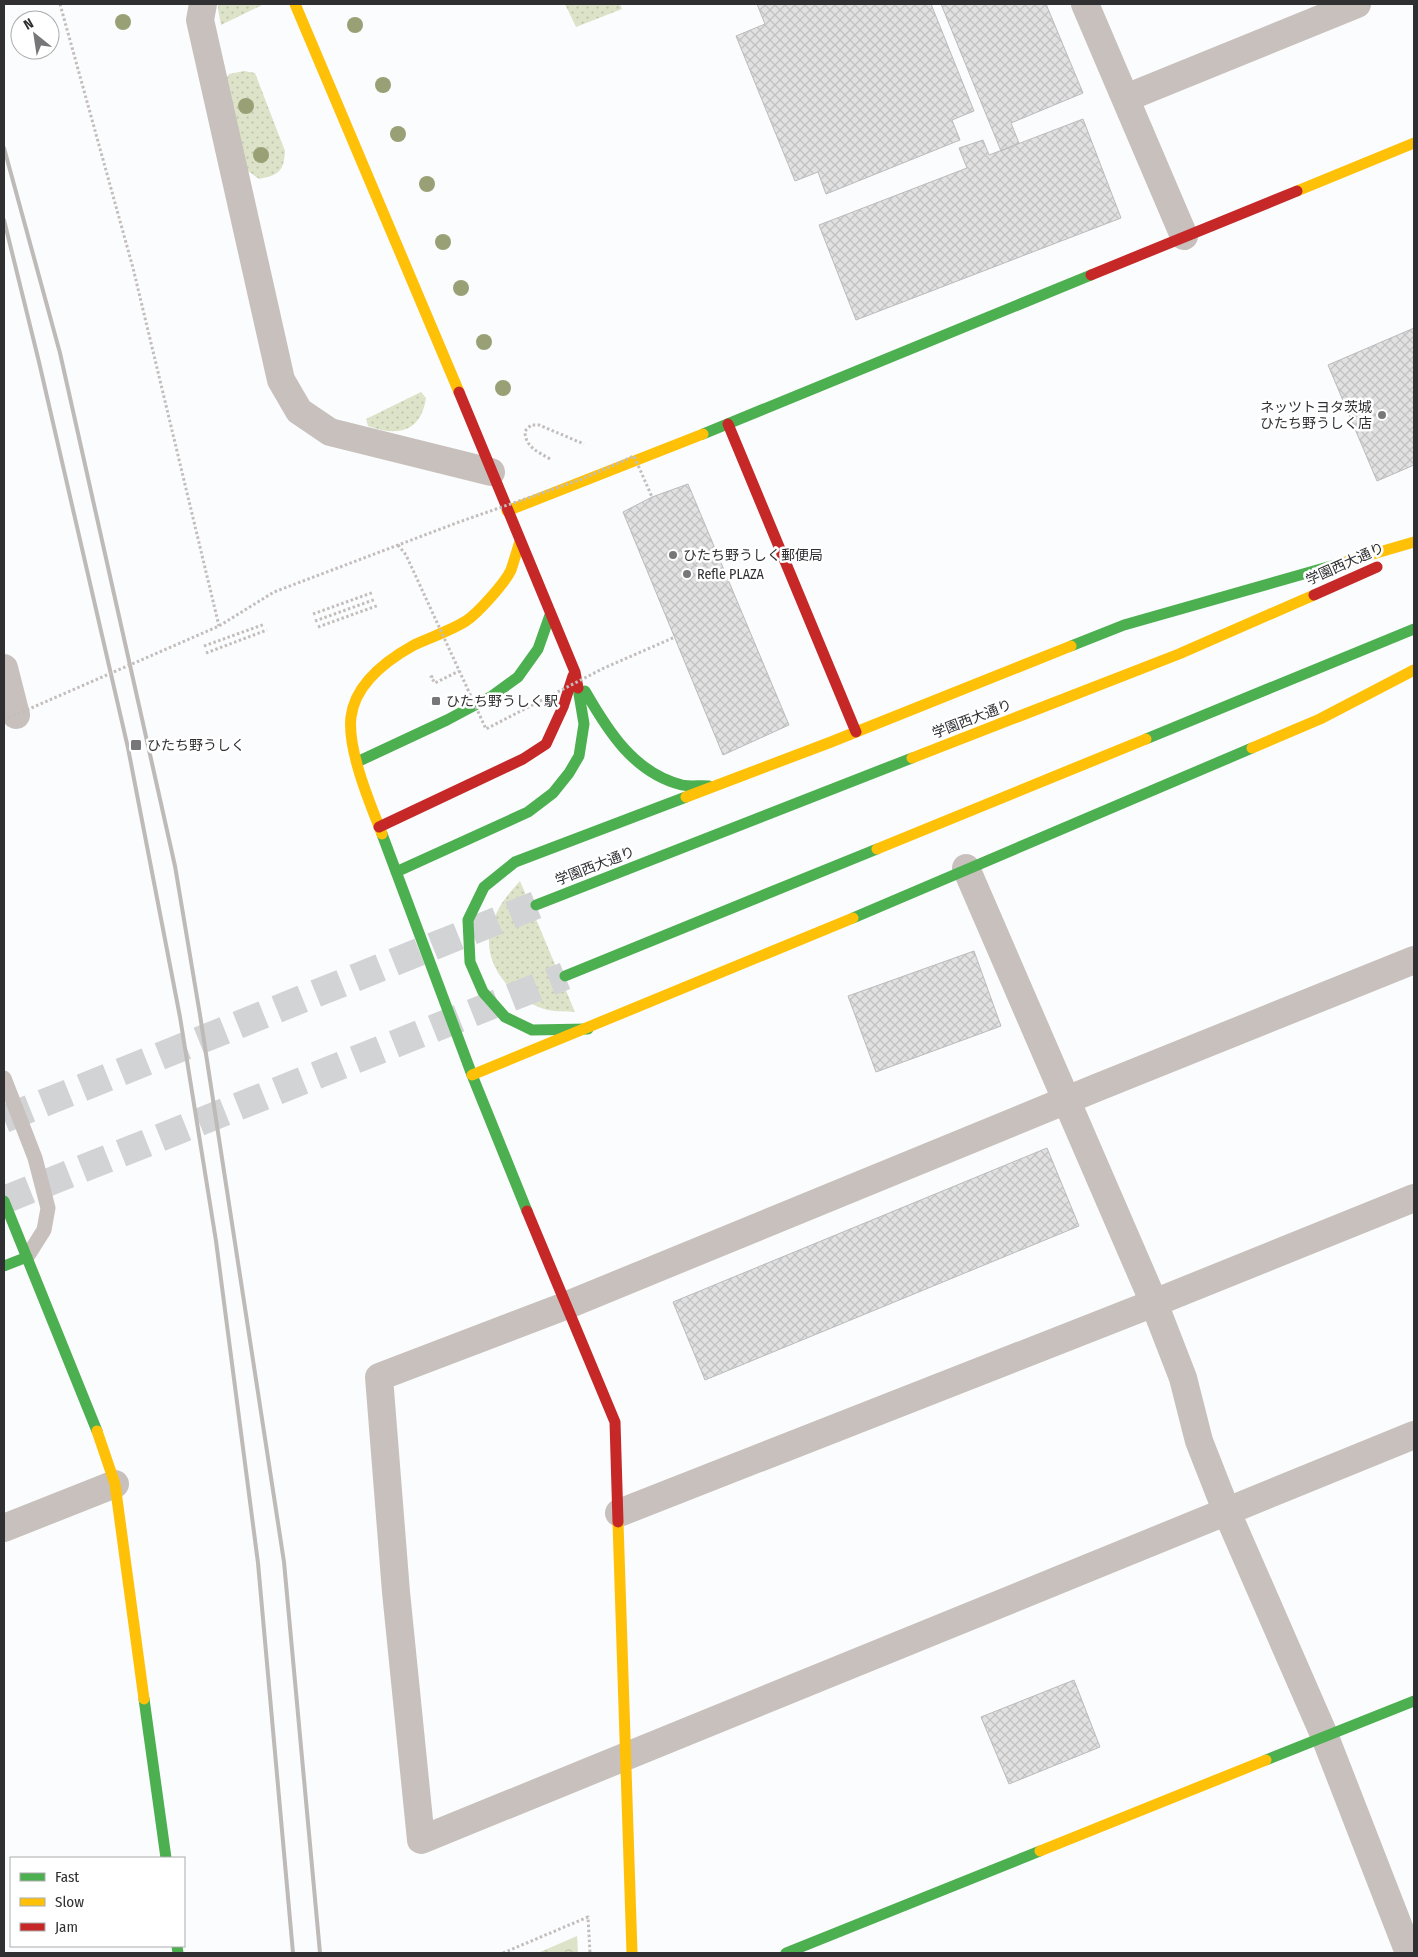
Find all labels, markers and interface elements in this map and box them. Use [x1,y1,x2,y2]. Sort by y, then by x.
north arrow [10,10,60,60]
text: N [21,15,37,34]
place label: ネッツトヨタ茨城 ひたち野うしく店 [1260,399,1372,432]
marker: ネッツトヨタ茨城 ひたち野うしく店 [1376,409,1388,421]
street label: 学園西大通り [1303,539,1387,589]
place label: ひたち野うしく郵便局 [683,547,823,564]
marker: ひたち野うしく郵便局 [667,549,679,561]
place label: Refle PLAZA [697,566,765,583]
marker: Refle PLAZA [681,568,693,580]
place label: ひたち野うしく駅 [446,693,558,710]
marker: ひたち野うしく駅 [430,695,442,707]
street label: 学園西大通り [930,696,1014,742]
place label: ひたち野うしく [147,737,245,754]
marker: ひたち野うしく [129,738,143,752]
street label: 学園西大通り [553,843,637,889]
legend [10,1857,185,1947]
text: Fast [55,1868,79,1886]
text: Slow [55,1893,84,1911]
text: Jam [55,1918,78,1936]

